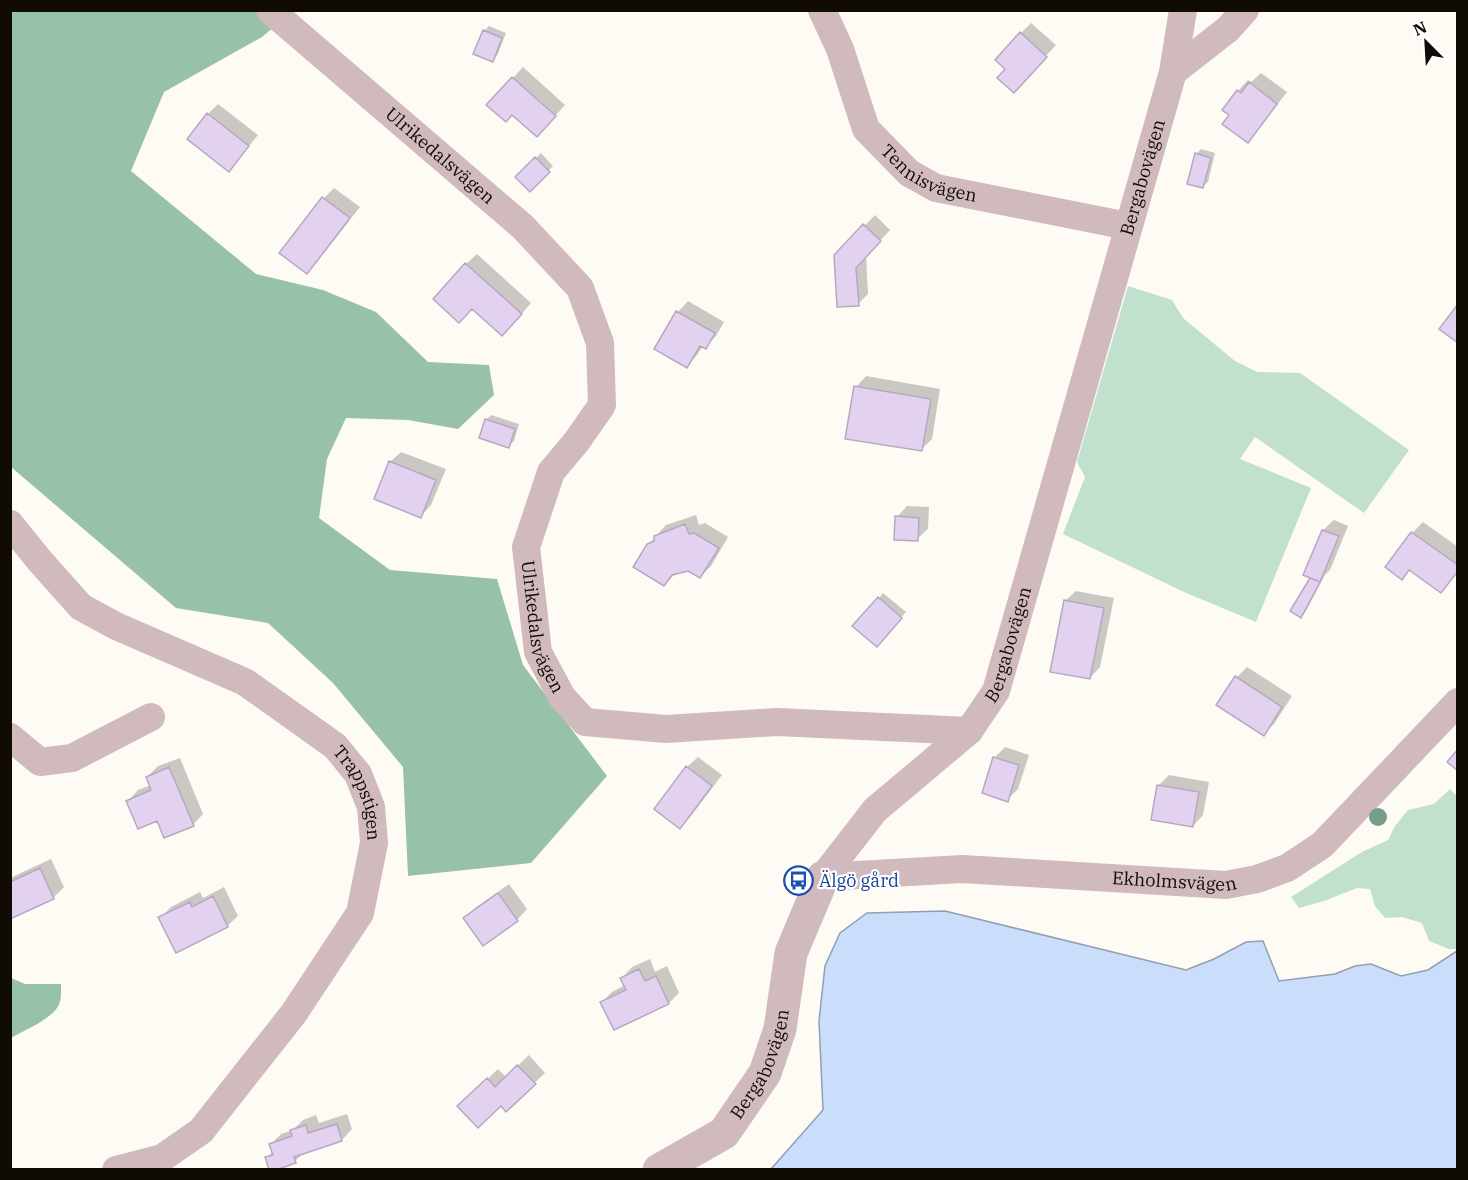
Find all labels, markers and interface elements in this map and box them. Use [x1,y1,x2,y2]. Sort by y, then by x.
north arrow [1396,12,1456,72]
text: N [1410,17,1430,40]
street label: Ulrikedalsvägen [381,102,500,209]
street label: Bergabovägen [1115,116,1170,238]
street label: Tennisvägen [876,139,979,207]
street label: Ulrikedalsvägen [517,559,570,697]
street label: Bergabovägen [979,584,1036,707]
street label: Trappstigen [328,740,386,841]
bus stop icon: Älgö gård [782,865,814,897]
street label: Ekholmsvägen [1112,866,1239,896]
place label: Älgö gård [819,869,899,892]
street label: Bergabovägen [725,1007,794,1123]

